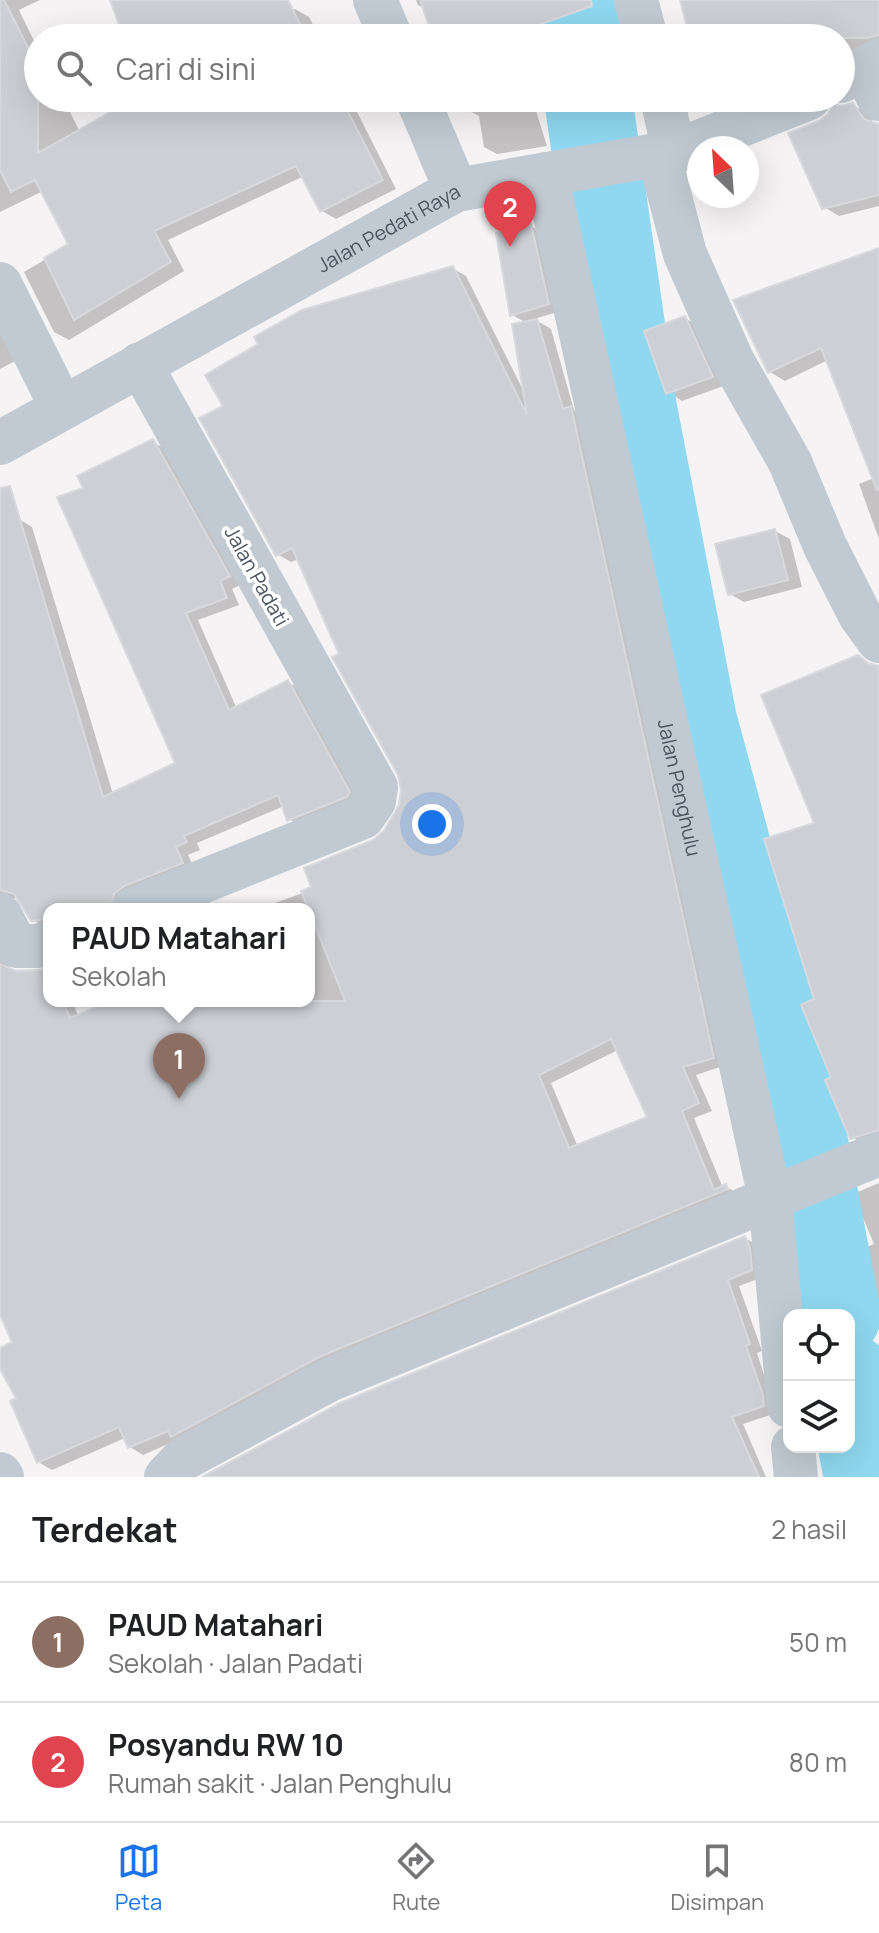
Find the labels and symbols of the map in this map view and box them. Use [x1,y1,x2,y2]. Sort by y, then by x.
north arrow [687,136,759,208]
street label: Jalan Pedati Raya [312,177,465,278]
pin: 2 [484,181,536,247]
street label: Jalan Padati [218,521,296,631]
street label: Jalan Penghulu [652,716,708,859]
your location [412,804,452,844]
pin: 1 [153,1033,205,1099]

